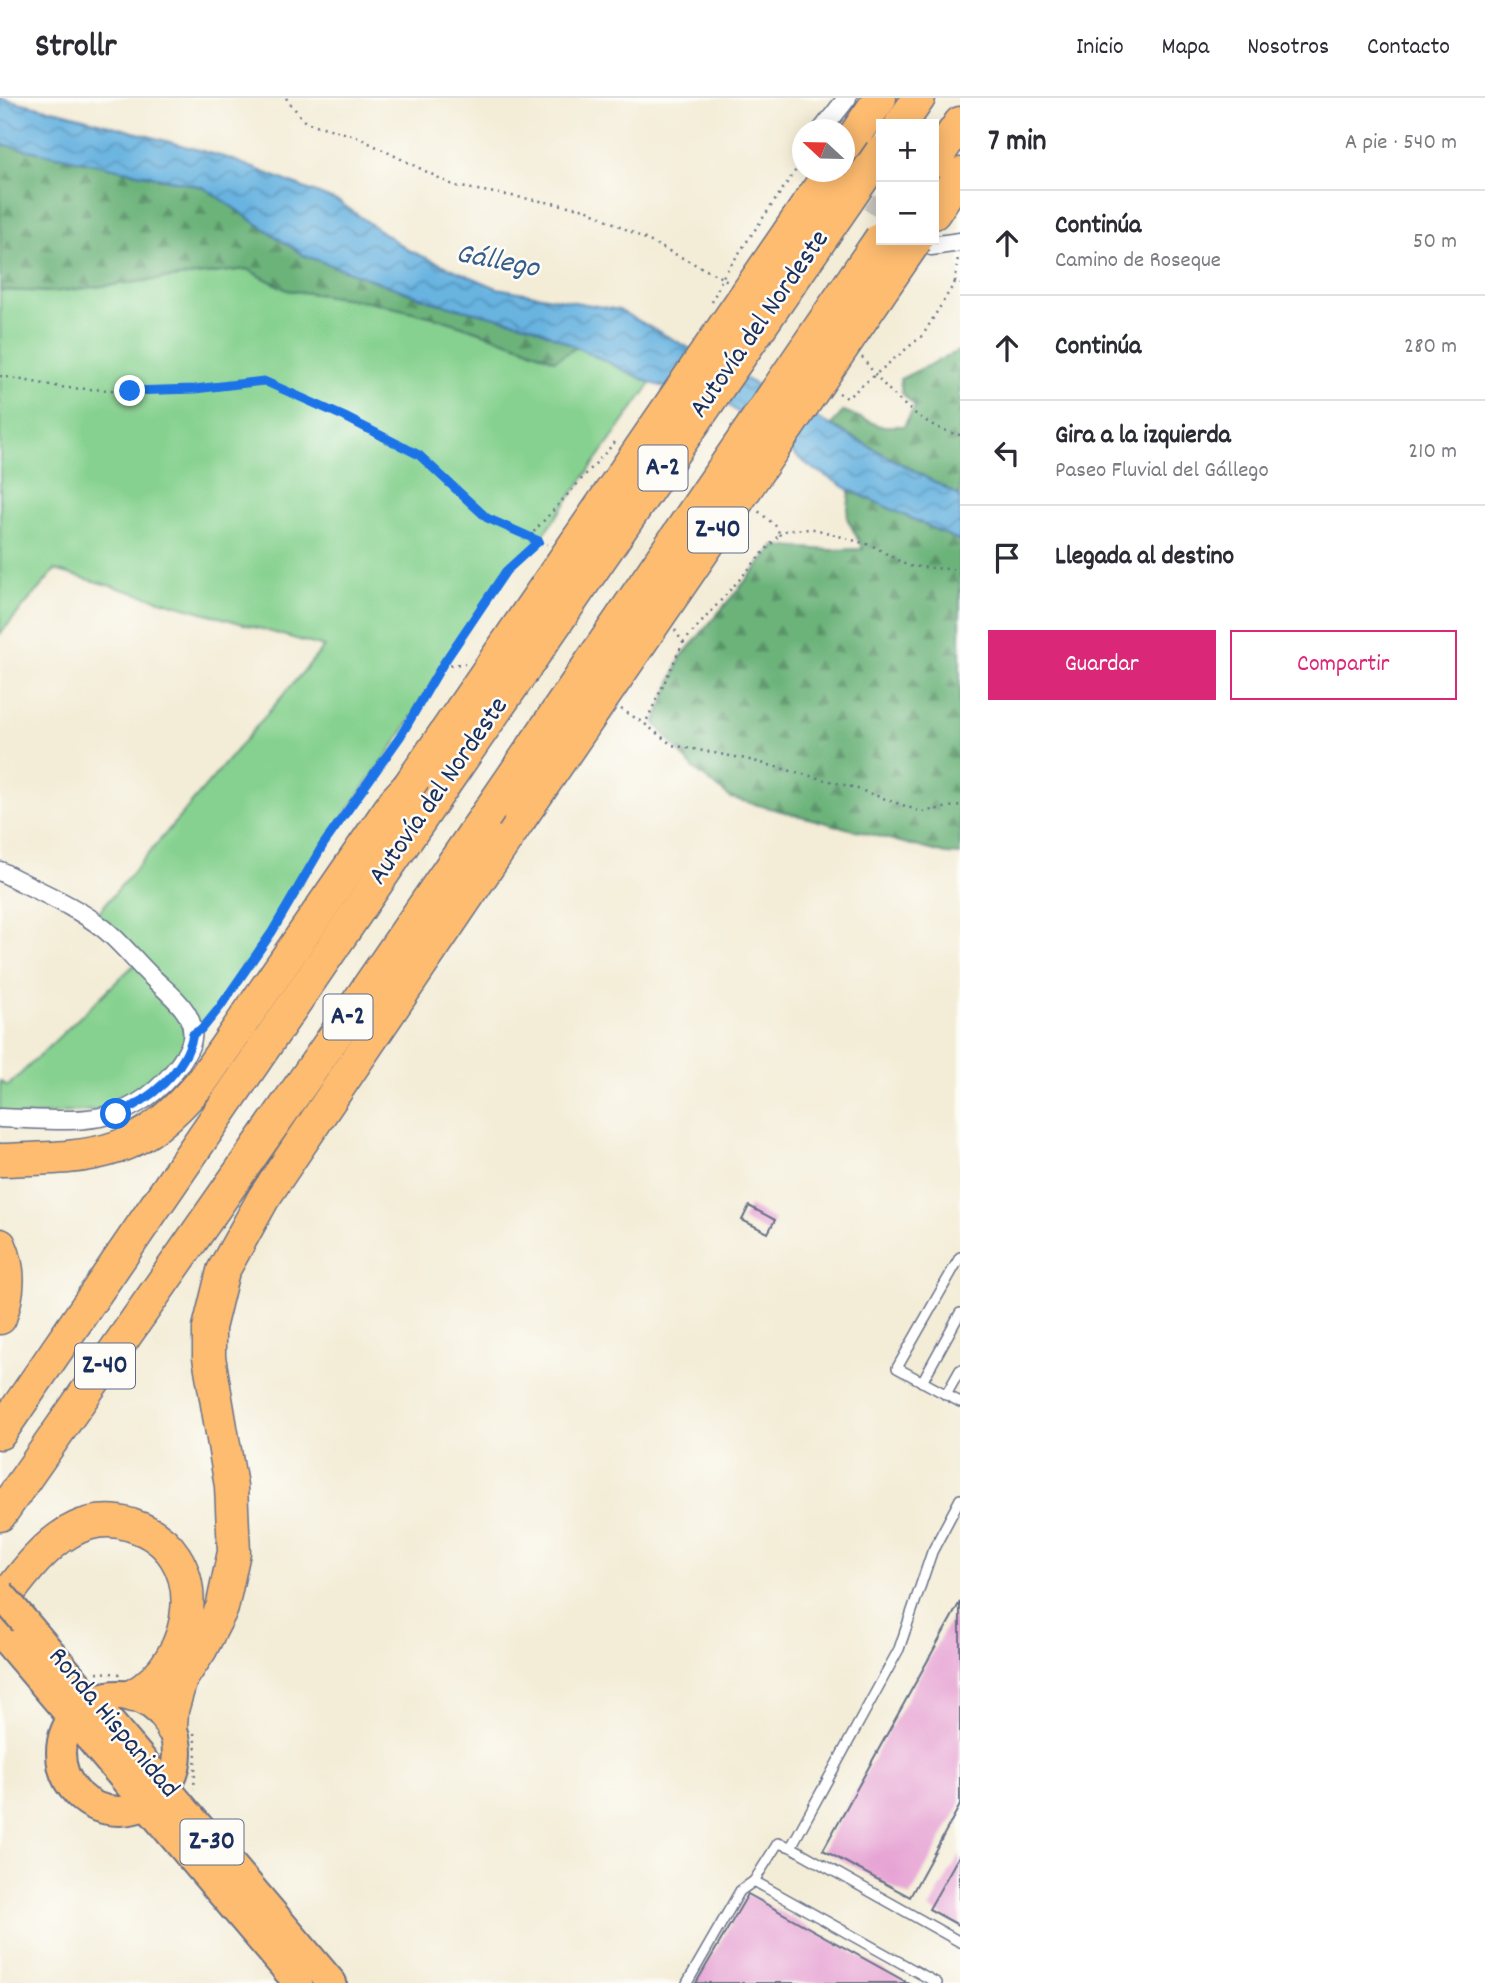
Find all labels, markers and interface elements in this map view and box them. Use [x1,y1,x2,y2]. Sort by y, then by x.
text: Strollr [35,25,117,72]
text: Inicio [1076,31,1124,65]
text: Mapa [1162,31,1209,65]
text: Nosotros [1247,31,1329,65]
text: Contacto [1367,31,1450,65]
north arrow [792,119,855,182]
map controls [876,119,939,245]
button: + [876,119,939,182]
text: 7 min [988,122,1046,165]
text: A pie · 540 m [1345,127,1457,160]
button: − [876,182,939,245]
text: Continúa [1055,208,1141,245]
street label: Autovía del Nordeste [681,223,841,427]
icon: ahead [988,224,1026,262]
text: 50 m [1413,226,1457,259]
water label: Gállego [452,234,544,292]
text: Camino de Roseque [1055,245,1221,278]
icon: ahead [988,329,1026,367]
text: Continúa [1055,329,1141,366]
text: 280 m [1404,331,1457,364]
route end [114,375,145,406]
text: Gira a la izquierda [1055,418,1231,455]
icon: left [988,434,1026,472]
text: 210 m [1408,436,1457,469]
road number: A-2 [638,446,688,490]
text: Paseo Fluvial del Gállego [1055,455,1269,488]
road number: Z-40 [688,508,748,552]
icon: arrive [988,539,1026,577]
text: Llegada al destino [1055,539,1234,576]
button: Guardar [988,630,1216,700]
button: Compartir [1230,630,1457,700]
street label: Autovía del Nordeste [360,690,520,894]
road number: A-2 [324,994,372,1040]
route start [100,1098,131,1129]
road number: Z-40 [75,1344,135,1388]
street label: Ronda Hispanidad [37,1640,187,1808]
road number: Z-30 [180,1820,244,1864]

